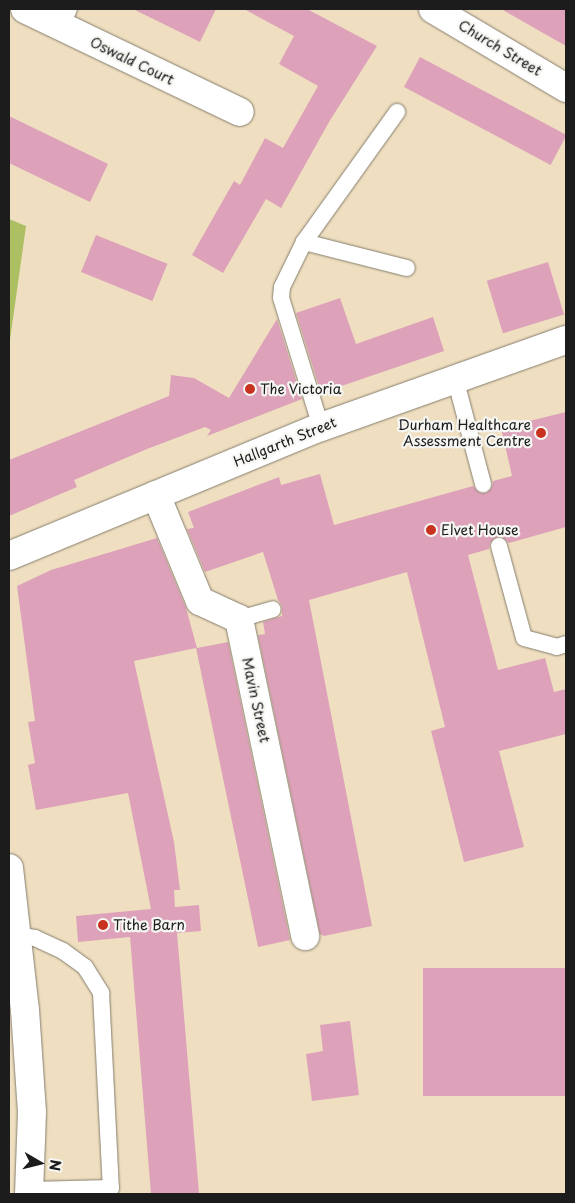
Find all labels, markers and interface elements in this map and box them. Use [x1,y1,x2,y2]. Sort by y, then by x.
street label: Church Street [455,16,545,80]
street label: Oswald Court [87,33,177,89]
place label: The Victoria [260,381,343,397]
marker: The Victoria [244,383,256,395]
street label: Hallgarth Street [231,414,339,470]
place label: Durham Healthcare Assessment Centre [396,417,531,450]
marker: Durham Healthcare Assessment Centre [535,427,547,439]
place label: Elvet House [441,522,519,538]
marker: Elvet House [425,524,437,536]
street label: Mavin Street [239,656,273,744]
place label: Tithe Barn [113,917,185,933]
marker: Tithe Barn [97,919,109,931]
north arrow [15,1138,65,1188]
text: N [44,1158,67,1172]

